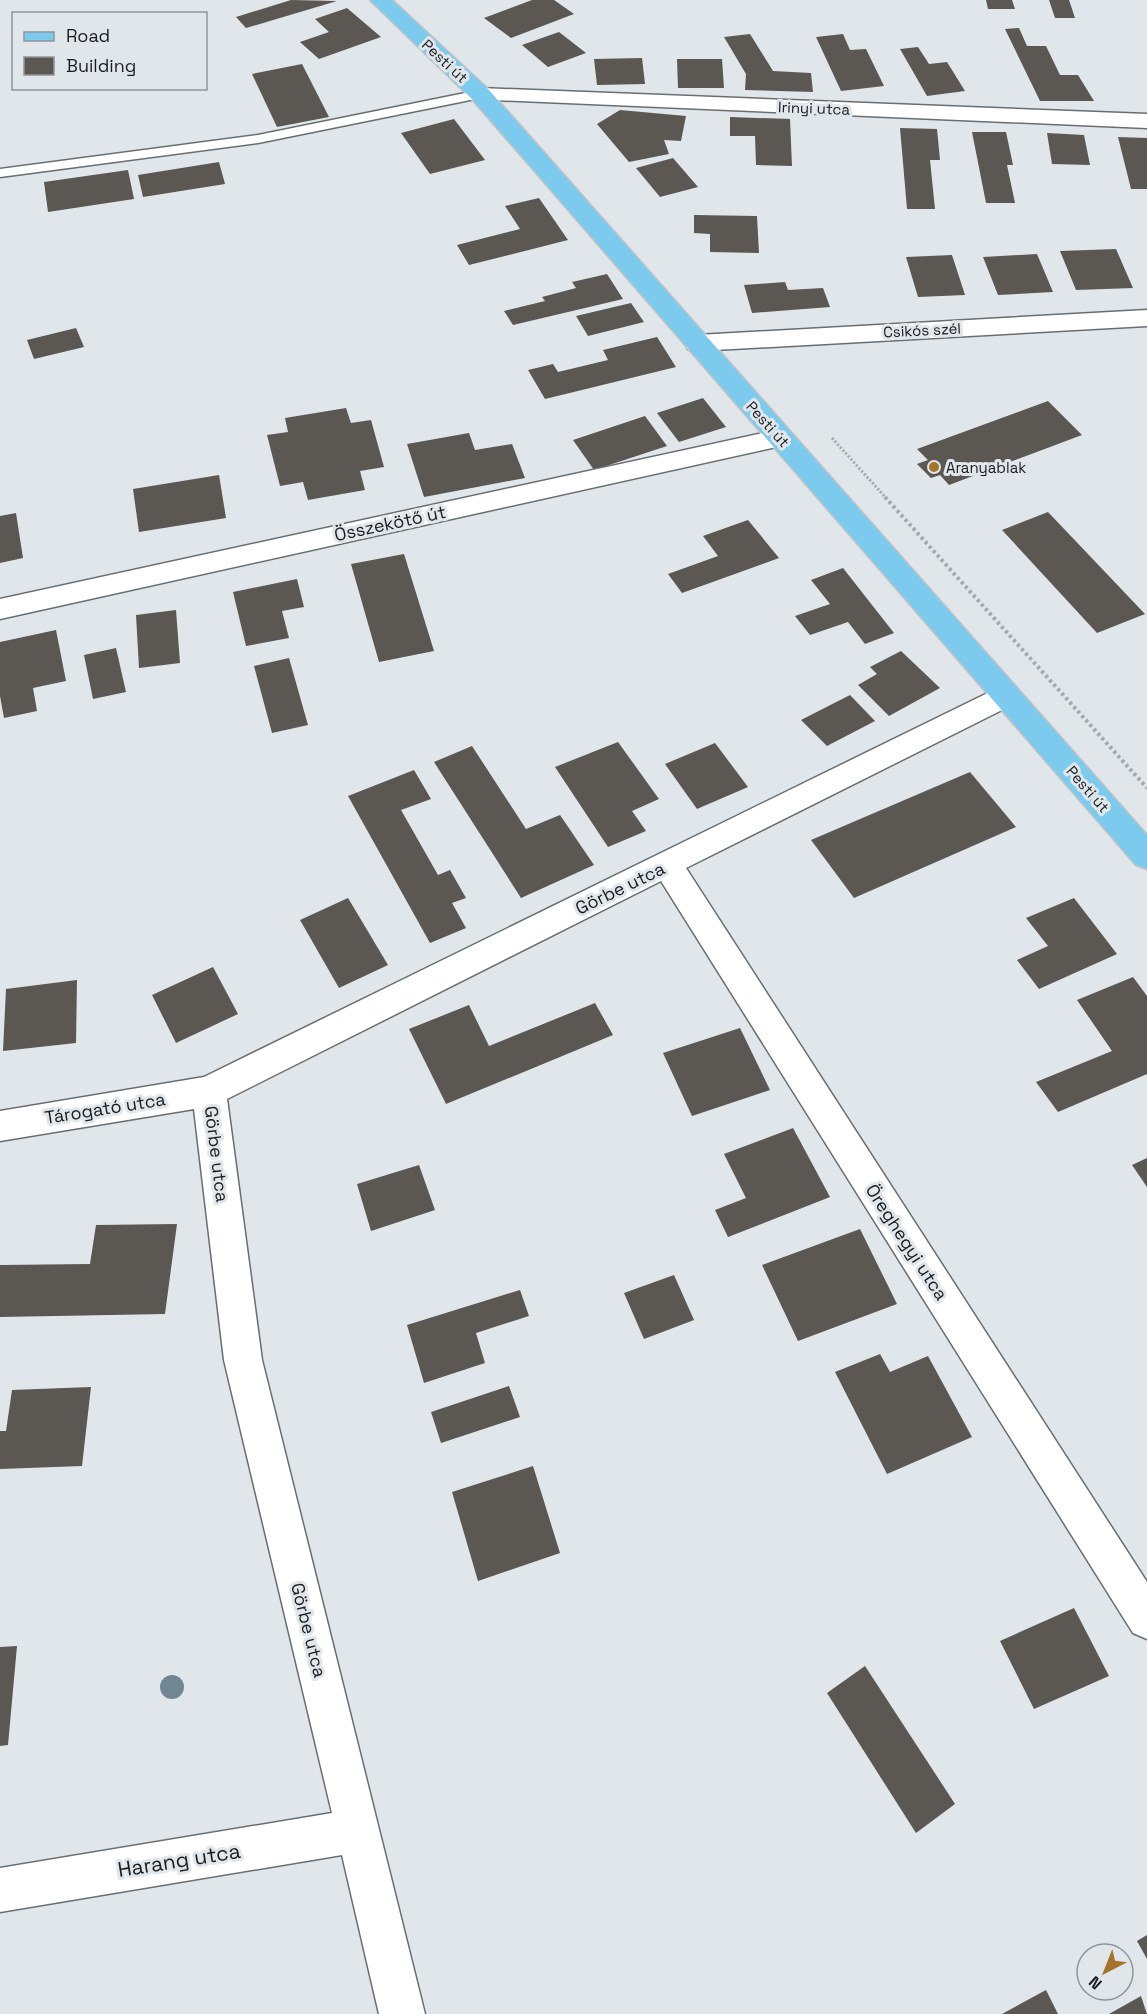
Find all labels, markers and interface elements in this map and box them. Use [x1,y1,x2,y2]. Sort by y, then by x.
legend [12,12,207,90]
text: Road [66,24,110,47]
street label: Pesti út [418,35,472,87]
text: Building [66,54,136,77]
street label: Irinyi utca [778,97,851,119]
street label: Csikós szél [883,318,961,342]
street label: Pesti út [742,397,794,451]
place label: Aranyablak [946,458,1026,477]
marker: Aranyablak [927,460,941,474]
street label: Összekötő út [332,500,448,546]
street label: Pesti út [1062,762,1114,816]
street label: Görbe utca [571,856,669,920]
street label: Tárogató utca [43,1087,167,1129]
street label: Görbe utca [200,1105,234,1203]
street label: Öreghegyi utca [861,1179,953,1305]
street label: Görbe utca [286,1580,332,1680]
street label: Harang utca [116,1837,242,1883]
north arrow [1075,1942,1135,2002]
text: N [1084,1971,1106,1994]

